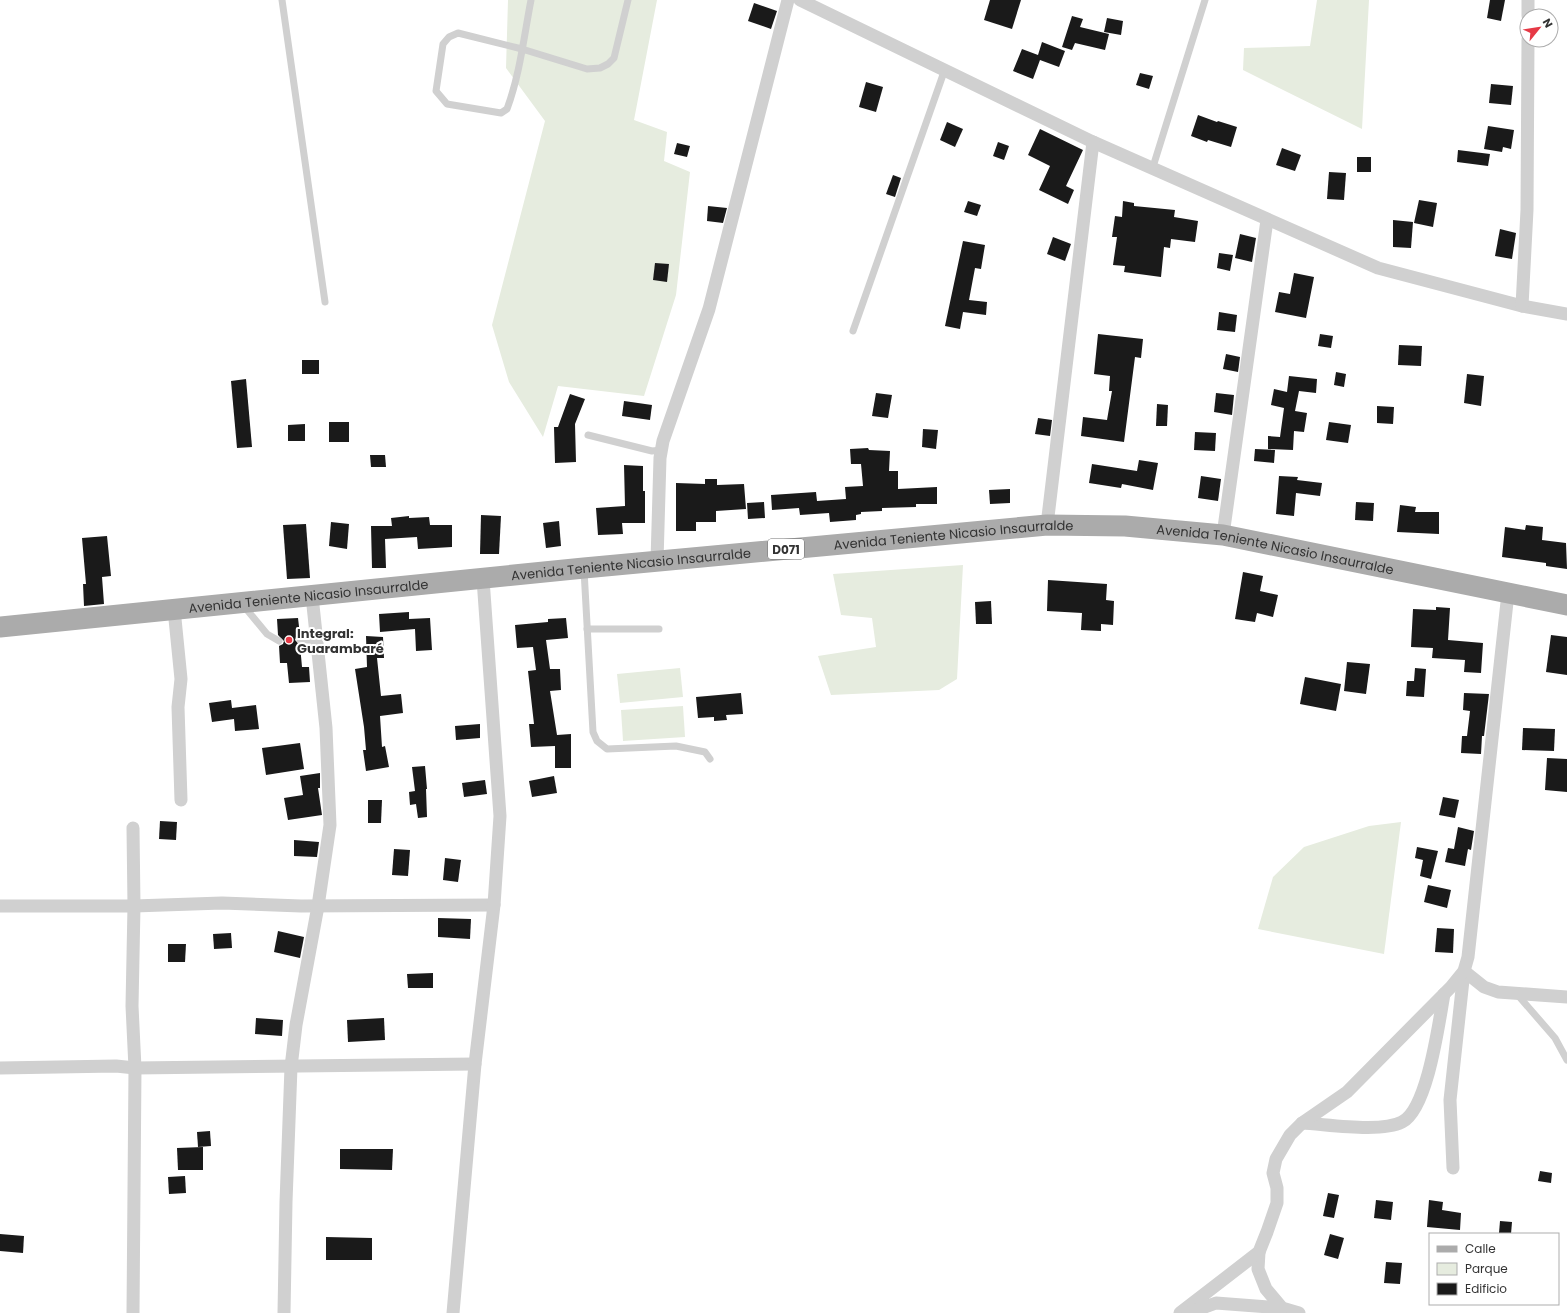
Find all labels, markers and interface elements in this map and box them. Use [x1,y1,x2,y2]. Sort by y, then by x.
north arrow [1519,8,1559,48]
text: N [1539,15,1557,31]
street label: Avenida Teniente Nicasio Insaurralde [833,515,1074,554]
street label: Avenida Teniente Nicasio Insaurralde [1156,519,1395,579]
road number: D071 [768,539,804,559]
street label: Avenida Teniente Nicasio Insaurralde [510,543,752,585]
street label: Avenida Teniente Nicasio Insaurralde [188,574,429,617]
place label: Integral: Guarambaré [297,624,384,658]
marker: Integral: Guarambaré [284,635,294,645]
legend [1429,1233,1559,1305]
text: Calle [1465,1240,1496,1257]
text: Parque [1465,1260,1508,1277]
text: Edificio [1465,1280,1507,1297]

